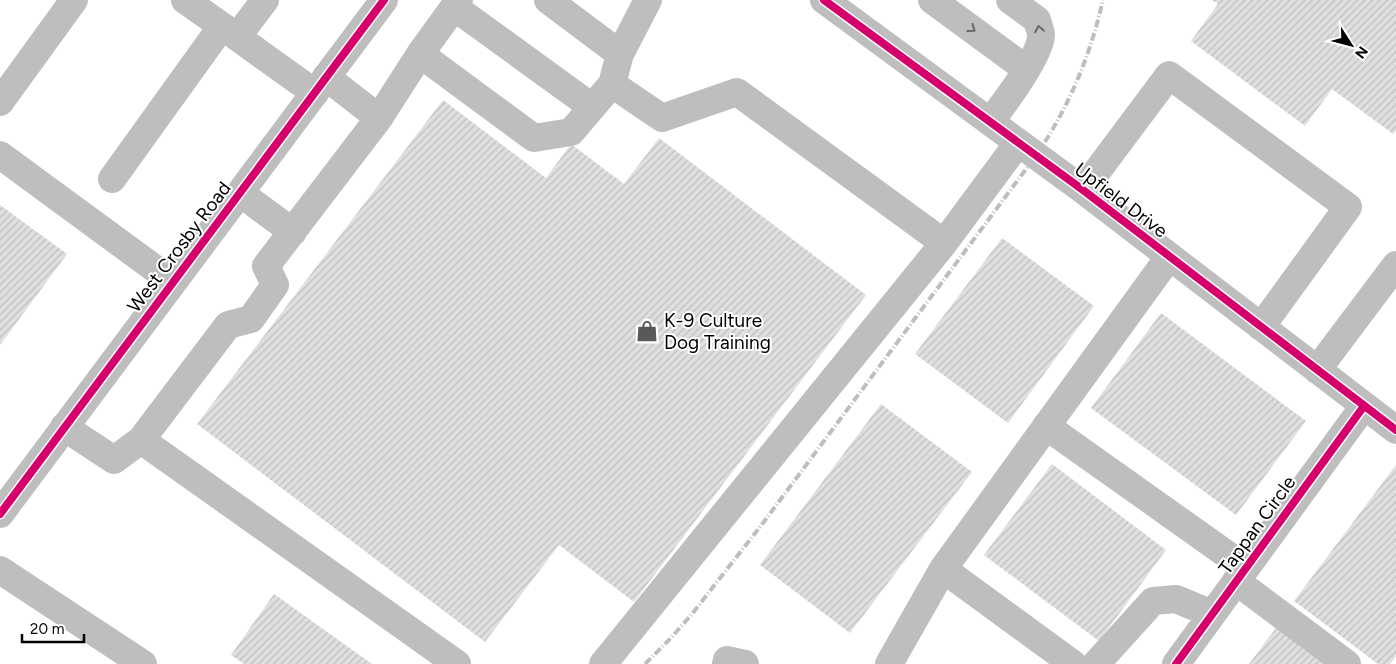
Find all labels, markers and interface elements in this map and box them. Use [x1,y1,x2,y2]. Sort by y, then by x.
north arrow [1326,20,1376,70]
one-way arrow [966,23,975,32]
one-way arrow [1034,25,1045,34]
text: N [1351,43,1371,62]
street label: Upfield Drive [1070,158,1172,242]
street label: West Crosby Road [122,177,236,317]
place label: K-9 Culture Dog Training [664,309,771,354]
shop icon: K-9 Culture Dog Training [634,318,660,344]
street label: Tappan Circle [1214,471,1300,579]
scale bar [22,612,85,644]
text: 20 m [30,620,64,638]

